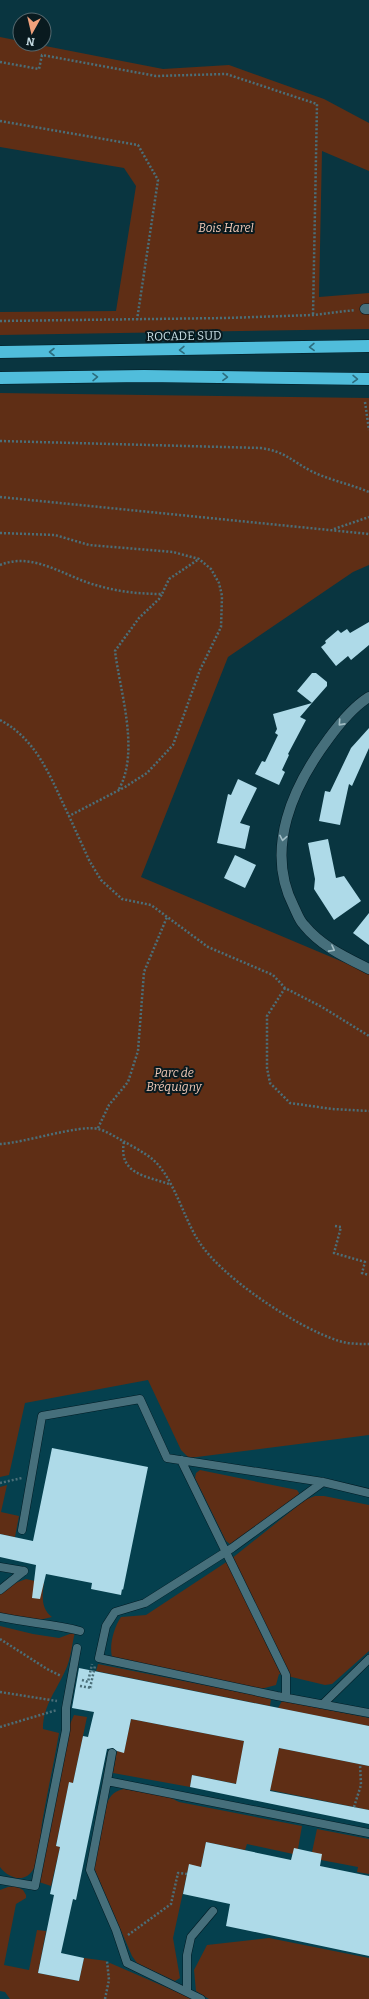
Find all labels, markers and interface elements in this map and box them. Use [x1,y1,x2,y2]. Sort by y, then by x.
north arrow [12,12,52,52]
text: N [25,34,36,48]
park label: Bois Harel [198,221,254,235]
street label: ROCADE SUD [146,328,222,344]
one-way arrow [309,343,315,351]
one-way arrow [179,346,185,355]
one-way arrow [49,348,55,356]
one-way arrow [92,373,98,381]
one-way arrow [222,373,228,381]
one-way arrow [352,374,358,383]
one-way arrow [338,719,345,726]
one-way arrow [280,834,288,841]
one-way arrow [328,945,335,952]
park label: Parc de Bréquigny [146,1066,203,1094]

